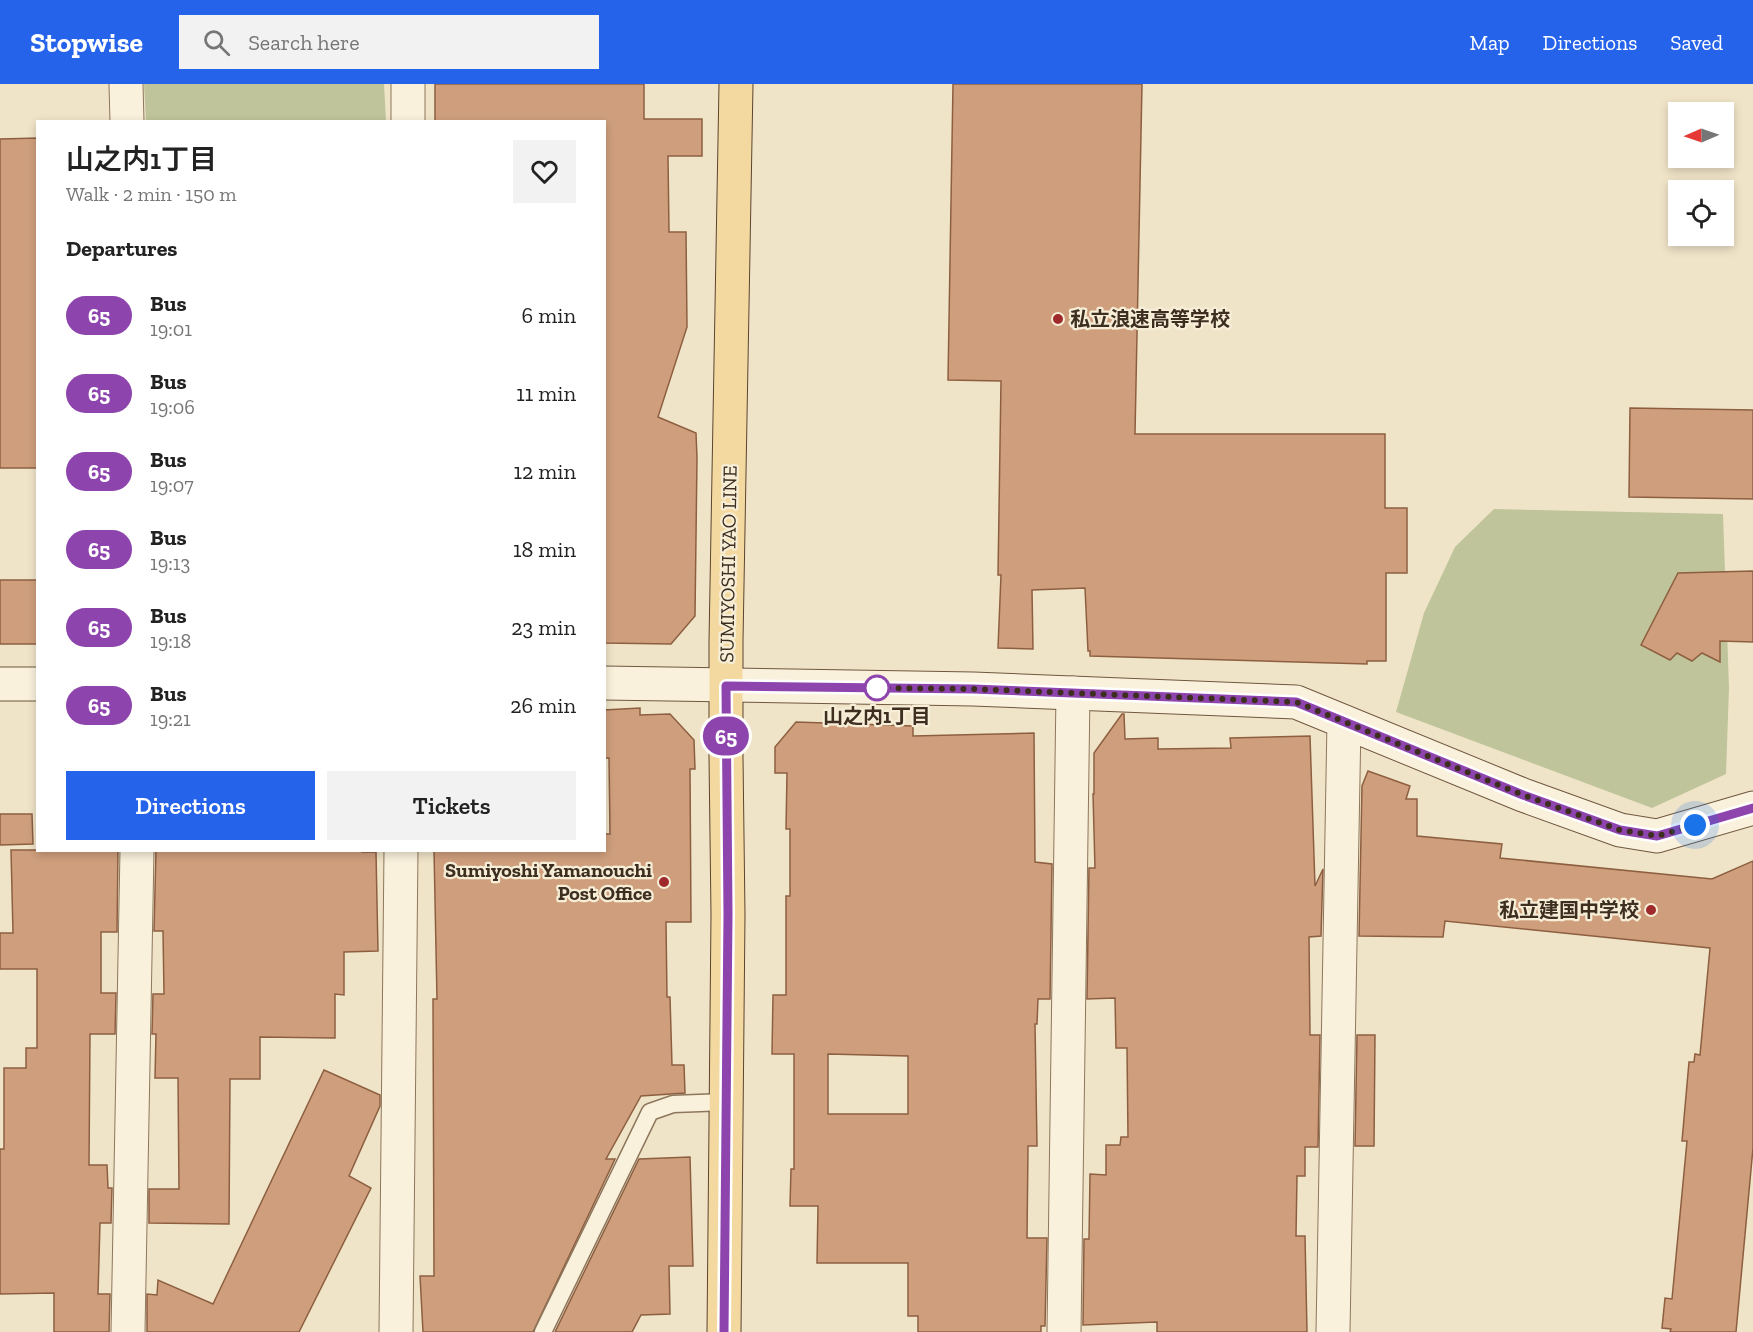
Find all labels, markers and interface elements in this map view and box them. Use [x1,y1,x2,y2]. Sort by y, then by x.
search box [179,15,599,69]
text: Stopwise [30,26,143,59]
icon: search [200,26,233,59]
text: Search here [248,29,360,56]
text: Map [1470,30,1510,55]
text: Directions [1543,30,1637,55]
text: Saved [1670,30,1723,55]
north arrow [1668,102,1734,168]
map controls [1668,102,1734,246]
button: heart [513,140,576,203]
text: 山之内1丁目 [66,143,217,176]
button: locate [1668,180,1734,246]
text: Walk · 2 min · 150 m [66,182,237,206]
text: Departures [66,235,177,262]
text: Bus [150,290,187,317]
text: 6 min [522,302,576,329]
text: 65 [88,303,110,328]
place label: 私立浪速高等学校 [1070,307,1230,331]
marker: 私立浪速高等学校 [1051,312,1065,326]
text: 19:01 [150,317,192,341]
text: Bus [150,368,187,395]
text: 11 min [516,380,576,407]
text: 65 [88,381,110,406]
text: 19:06 [150,395,195,419]
text: Bus [150,446,187,473]
text: 12 min [513,458,576,485]
text: 65 [88,459,110,484]
street label: SUMIYOSHI YAO LINE [714,465,742,663]
text: 19:07 [150,473,194,497]
text: Bus [150,524,187,551]
text: 18 min [513,536,576,563]
text: 65 [88,537,110,562]
text: 19:13 [150,551,190,575]
text: Bus [150,602,187,629]
text: 23 min [511,614,576,641]
text: 65 [88,615,110,640]
text: 19:18 [150,629,191,653]
marker: 山之内1丁目 [864,675,890,701]
text: Bus [150,680,187,707]
text: 26 min [510,692,576,719]
text: 65 [88,693,110,718]
place label: 山之内1丁目 [823,704,931,728]
text: 19:21 [150,707,191,731]
line badge: 65 [699,716,753,756]
text: 65 [715,724,737,749]
button: Directions [66,771,315,840]
button: Tickets [327,771,576,840]
your location [1680,810,1710,840]
place label: Sumiyoshi Yamanouchi Post Office [445,858,652,905]
marker: Sumiyoshi Yamanouchi Post Office [657,875,671,889]
place label: 私立建国中学校 [1499,898,1639,922]
marker: 私立建国中学校 [1644,903,1658,917]

